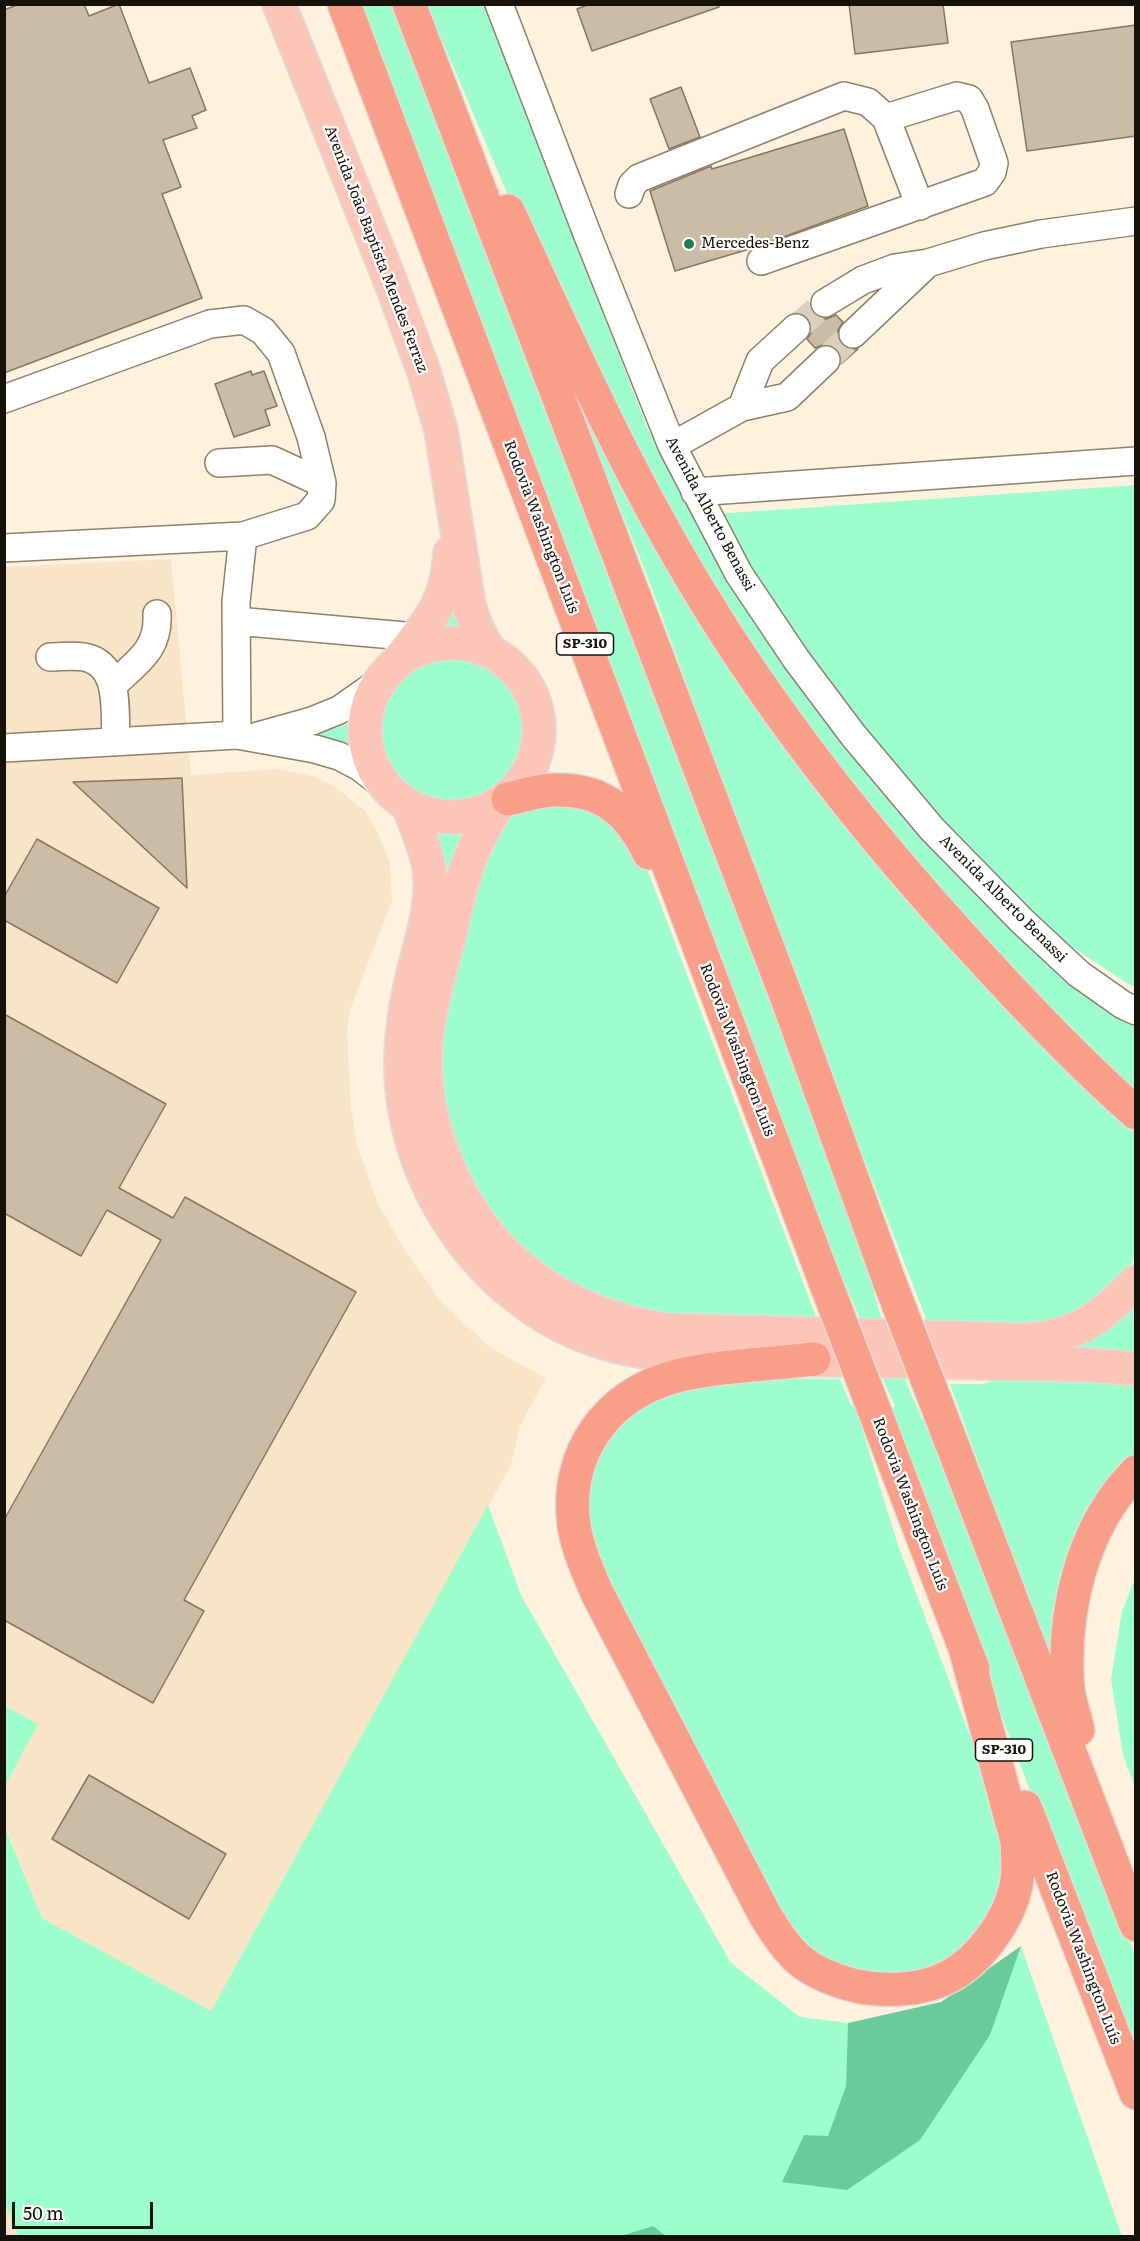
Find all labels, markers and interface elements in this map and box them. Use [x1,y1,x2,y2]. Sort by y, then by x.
street label: Avenida João Baptista Mendes Ferraz [320,123,432,375]
place label: Mercedes-Benz [701,235,809,253]
marker: Mercedes-Benz [682,237,696,251]
street label: Avenida Alberto Benassi [662,434,758,594]
street label: Rodovia Washington Luís [500,438,582,616]
road number: SP-310 [556,633,614,655]
street label: Avenida Alberto Benassi [936,832,1070,966]
street label: Rodovia Washington Luís [696,961,778,1139]
street label: Rodovia Washington Luís [869,1415,951,1593]
road number: SP-310 [976,1739,1032,1761]
street label: Rodovia Washington Luís [1042,1869,1124,2047]
scale bar [15,2190,156,2228]
text: 50 m [23,2199,64,2226]

